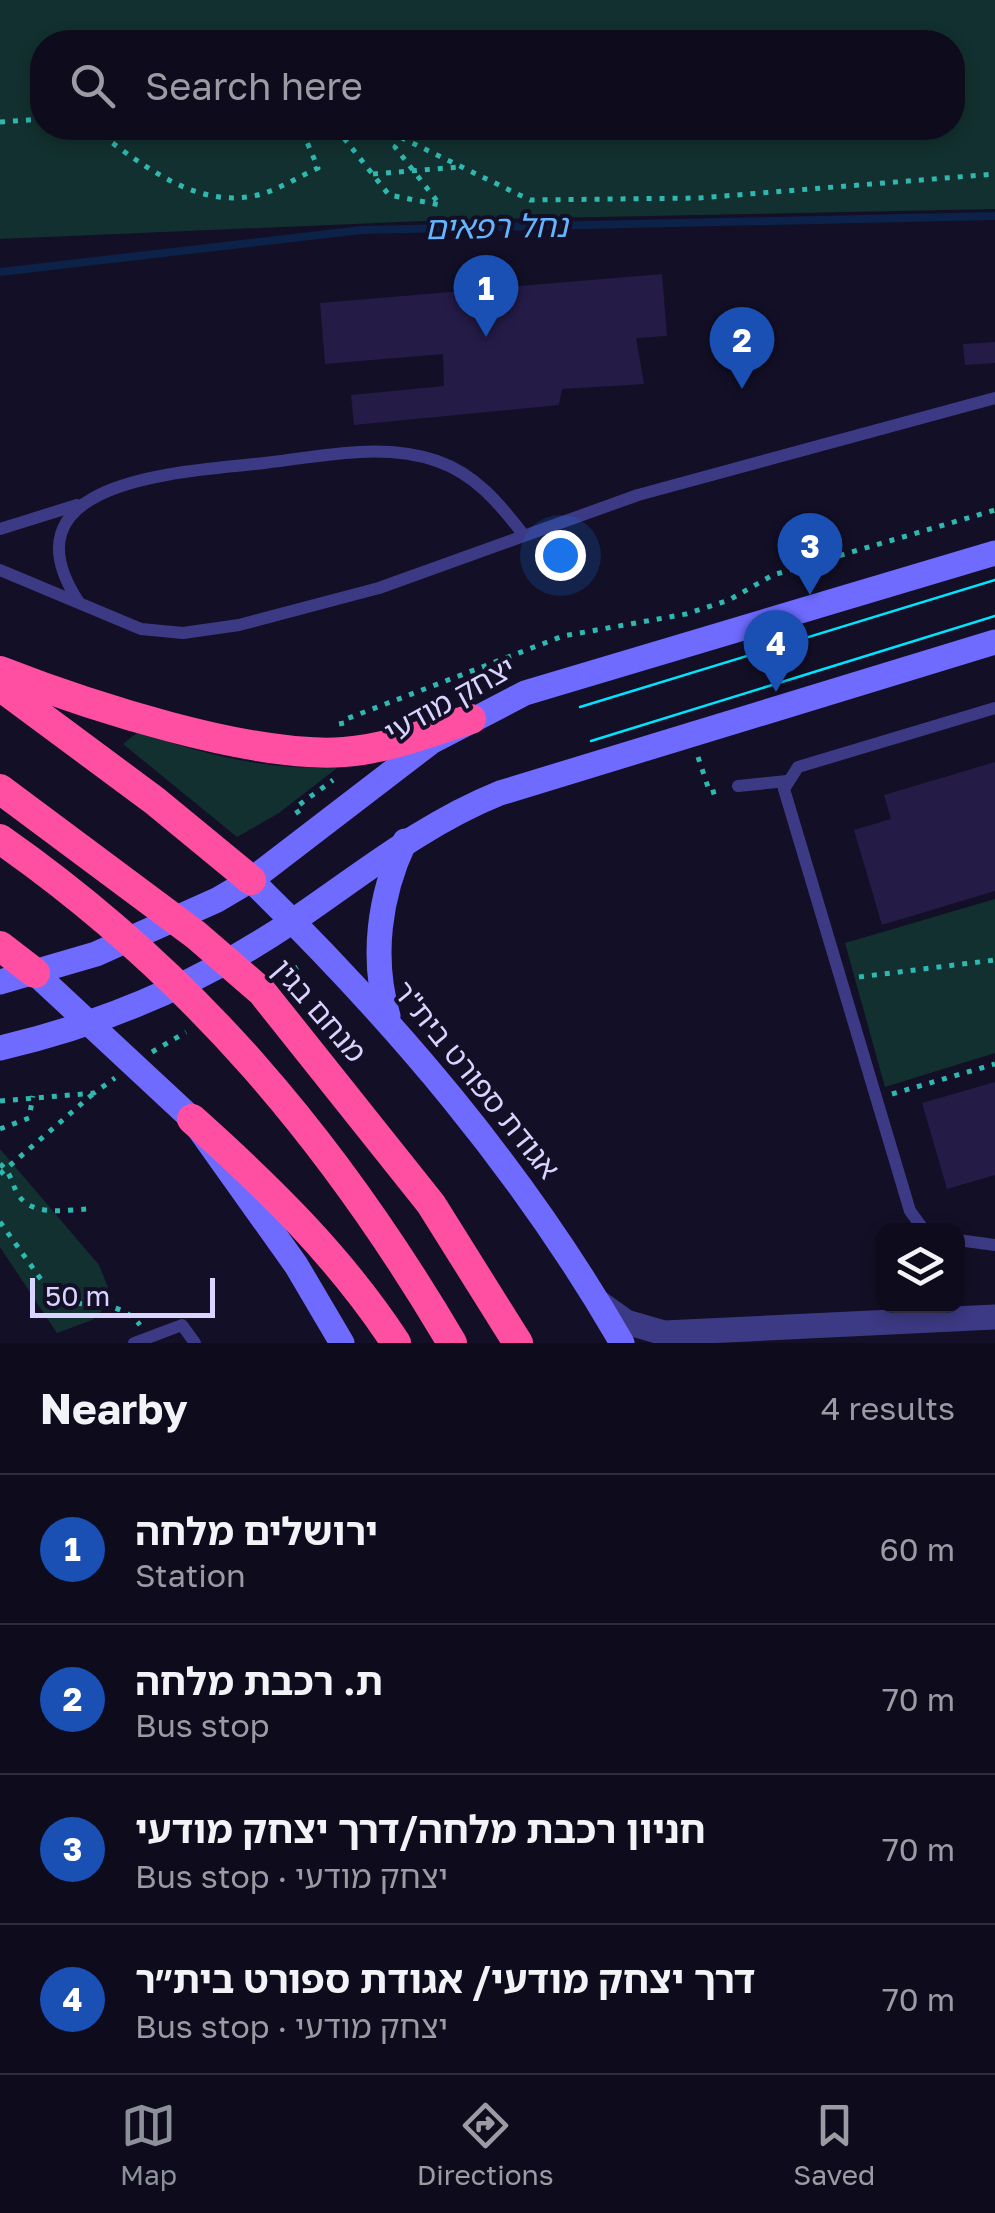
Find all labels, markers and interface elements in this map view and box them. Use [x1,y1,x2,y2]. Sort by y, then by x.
search box [30,30,965,140]
icon: search [65,58,120,113]
text: Search here [145,63,363,108]
water label: נחל רפאים [424,206,570,246]
pin: 1 [454,255,518,337]
pin: 2 [710,306,774,389]
pin: 3 [778,512,842,595]
your location [535,530,586,581]
pin: 4 [744,610,808,692]
street label: יצחק מודעי [378,649,521,750]
street label: מנחם בגין [265,951,374,1069]
street label: אגודת ספורט בית"ר [386,973,568,1186]
map controls [875,1223,965,1313]
button: layers [875,1223,965,1313]
scale bar [30,1273,215,1318]
text: 50 m [45,1279,110,1312]
text: Nearby [40,1383,188,1433]
text: 4 results [821,1389,955,1427]
text: ירושלים מלחה [135,1508,378,1553]
text: 1 [64,1530,81,1568]
text: 60 m [879,1530,955,1568]
text: Station [135,1556,246,1594]
text: ת. רכבת מלחה [135,1658,383,1703]
text: 2 [63,1680,82,1718]
text: 70 m [882,1680,955,1718]
text: Bus stop [135,1706,269,1744]
text: חניון רכבת מלחה/דרך יצחק מודעי [135,1806,706,1851]
text: 3 [63,1830,82,1868]
text: 70 m [882,1830,955,1868]
text: Bus stop · יצחק מודעי [135,1857,448,1895]
text: דרך יצחק מודעי/ אגודת ספורט בית״ר [135,1956,755,2001]
text: 4 [62,1980,83,2018]
text: 70 m [882,1980,955,2018]
text: Bus stop · יצחק מודעי [135,2007,448,2045]
tab: Map [120,2098,177,2191]
tab: Directions [417,2098,554,2191]
tab: Saved [793,2098,875,2191]

